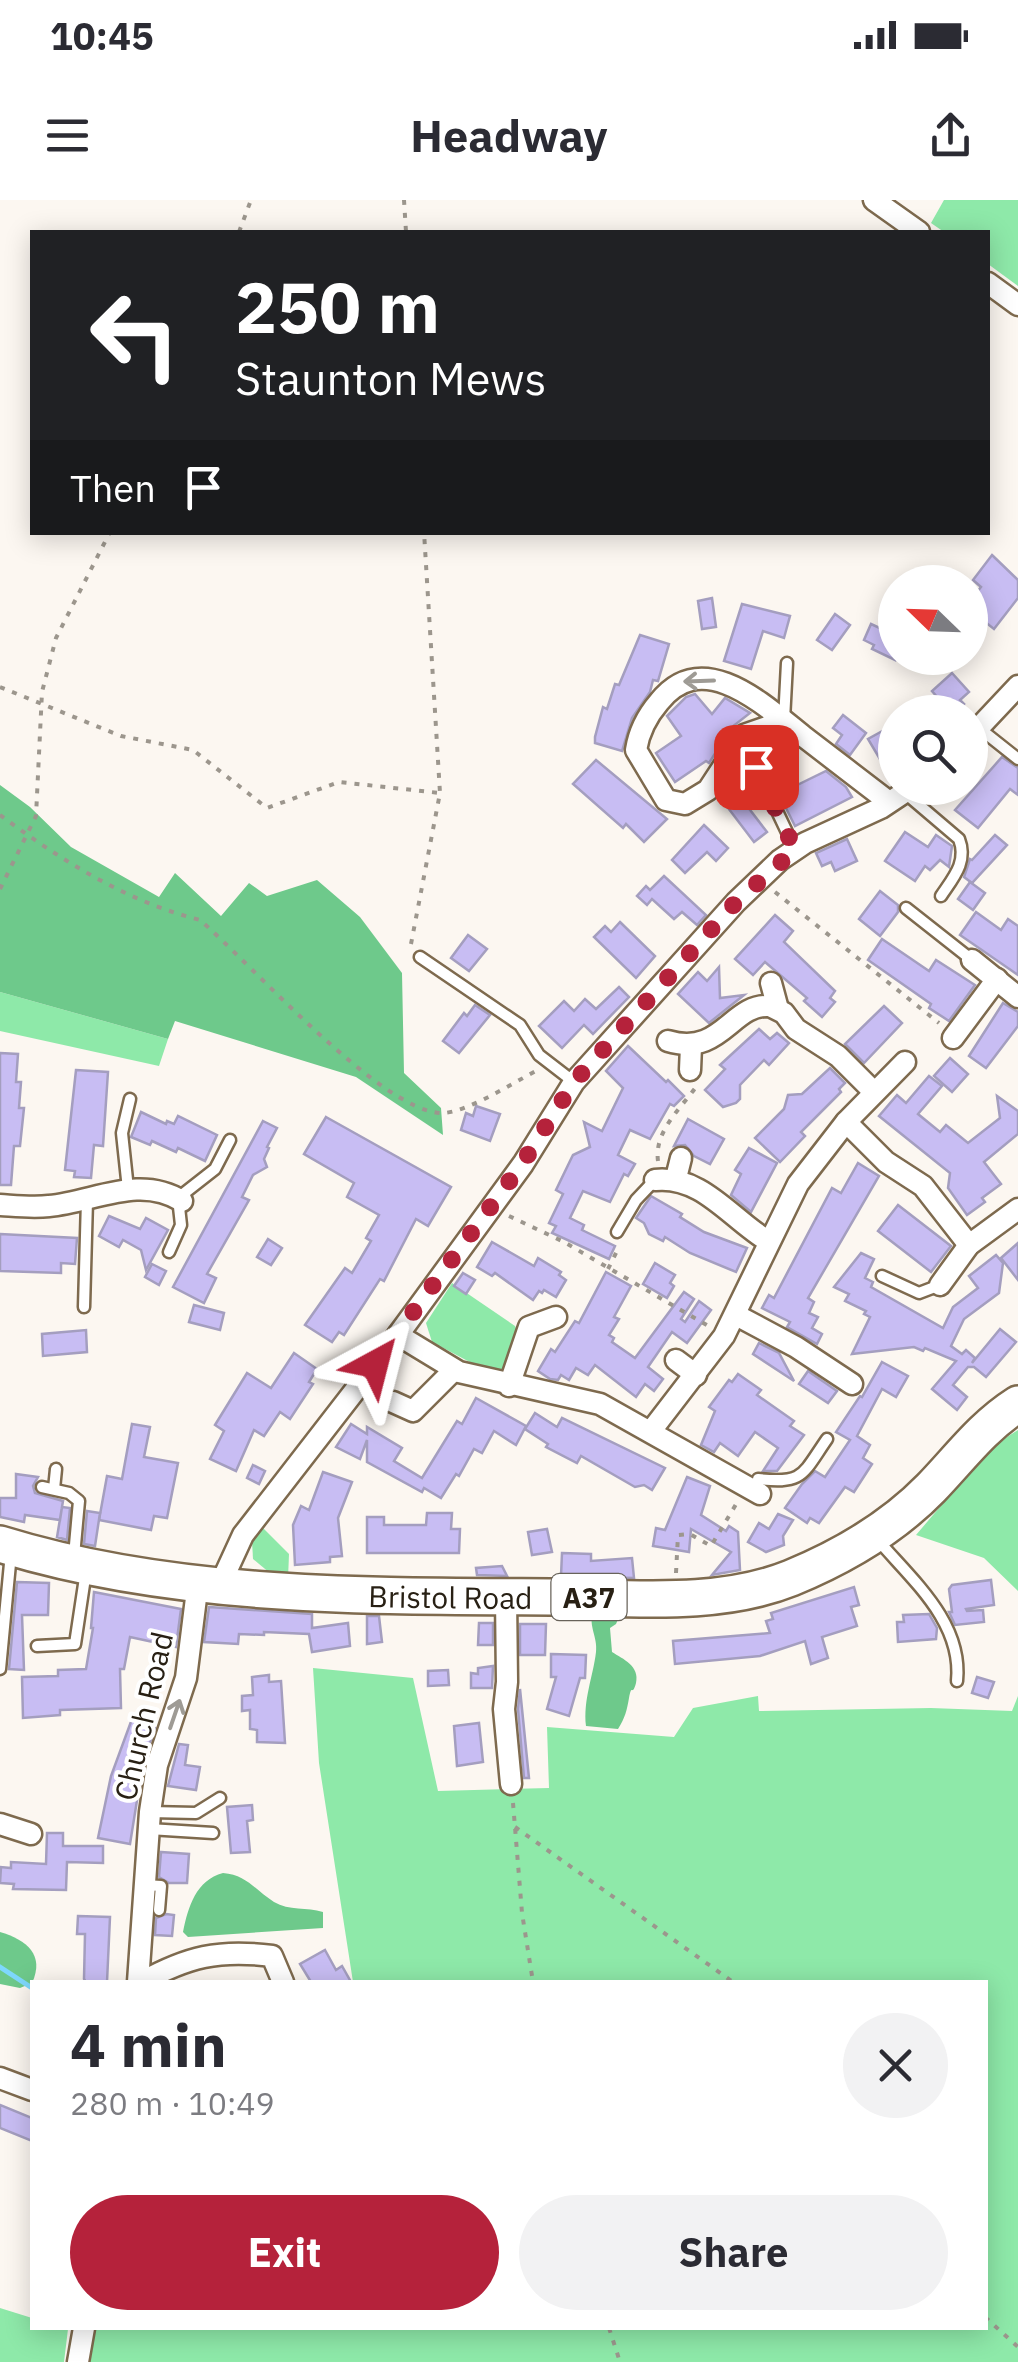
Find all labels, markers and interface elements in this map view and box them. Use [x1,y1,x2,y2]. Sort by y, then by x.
text: 10:45 [50,11,154,60]
text: Headway [410,106,608,164]
icon: menu [40,108,95,163]
icon: share [923,108,978,163]
text: 250 m [235,261,440,352]
icon: left [70,270,200,400]
text: Staunton Mews [235,349,547,407]
icon: arrive [176,460,231,515]
text: Then [70,463,156,512]
north arrow [878,565,988,675]
map controls [878,565,988,805]
one-way arrow [683,672,716,691]
button: search [878,695,988,805]
pin [714,725,799,810]
icon: arrive [729,740,784,795]
position arrow [323,1312,427,1416]
road number: A37 [552,1574,626,1620]
street label: Bristol Road [368,1575,533,1616]
street label: Church Road [105,1628,181,1804]
one-way arrow [167,1698,185,1730]
text: 4 min [70,2005,227,2084]
button: close [843,2013,948,2118]
text: 280 m · 10:49 [70,2082,275,2124]
button: Exit [70,2195,499,2310]
button: Share [519,2195,948,2310]

